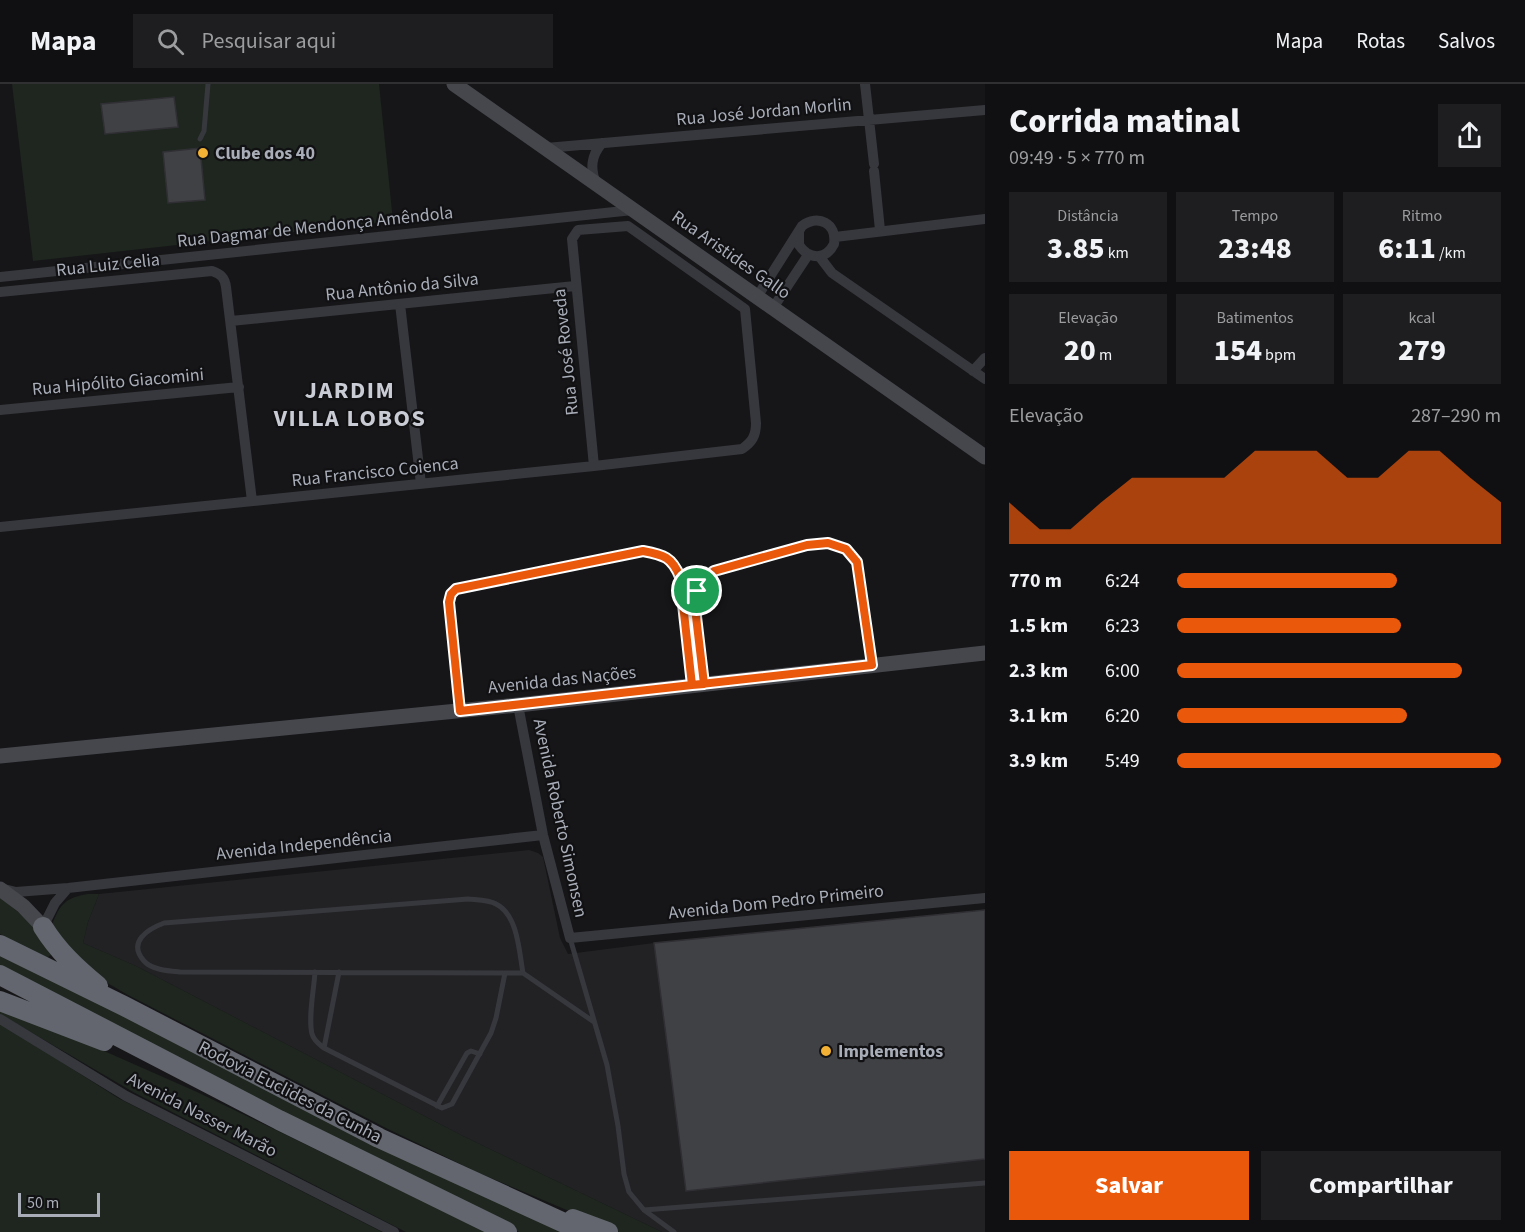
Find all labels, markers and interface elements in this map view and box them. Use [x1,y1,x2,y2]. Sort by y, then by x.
search box [133,14,553,68]
text: Mapa [30,21,97,61]
icon: search [154,25,187,58]
text: Pesquisar aqui [202,25,336,57]
text: Mapa [1275,26,1323,56]
text: Rotas [1356,26,1405,56]
text: Salvos [1438,26,1495,56]
street label: Rua José Jordan Morlin [675,92,853,132]
text: Corrida matinal [1009,98,1240,145]
button: share [1438,104,1501,167]
place label: Clube dos 40 [215,141,315,166]
text: 09:49 · 5 × 770 m [1009,144,1145,172]
marker: Clube dos 40 [196,146,210,160]
street label: Rua Dagmar de Mendonça Amêndola [176,200,454,254]
street label: Rua Aristides Gallo [666,205,796,305]
text: Distância [1057,205,1119,227]
text: Tempo [1232,205,1278,227]
text: Ritmo [1402,205,1442,227]
text: 3.85 [1047,227,1104,270]
text: 23:48 [1218,227,1292,270]
text: 6:11 [1378,227,1436,270]
text: km [1104,242,1129,264]
text: /km [1436,242,1466,264]
street label: Rua Luiz Celia [55,247,161,283]
street label: Rua Antônio da Silva [324,267,480,307]
street label: Rua José Roveda [547,287,585,417]
text: Elevação [1058,307,1118,329]
text: Batimentos [1216,307,1294,329]
text: kcal [1409,307,1435,329]
text: 20 [1064,329,1096,372]
text: 154 [1214,329,1262,372]
text: 279 [1398,329,1446,372]
text: m [1096,344,1112,366]
text: bpm [1262,344,1296,366]
street label: Rua Hipólito Giacomini [31,362,205,402]
district label: JARDIM VILLA LOBOS [273,373,426,436]
text: Elevação [1009,402,1084,430]
text: 287–290 m [1411,402,1501,430]
street label: Rua Francisco Coienca [290,451,460,493]
pin [671,565,722,616]
text: 770 m [1009,567,1062,595]
text: 6:24 [1105,567,1140,595]
icon: arrive [680,574,713,607]
text: 1.5 km [1009,612,1068,640]
text: 6:23 [1105,612,1140,640]
text: 2.3 km [1009,657,1068,685]
text: 6:00 [1105,657,1140,685]
street label: Avenida das Nações [487,660,637,700]
text: 3.1 km [1009,702,1068,730]
text: 6:20 [1105,702,1140,730]
street label: Avenida Roberto Simonsen [527,716,593,920]
text: 3.9 km [1009,747,1068,775]
text: 5:49 [1105,747,1140,775]
street label: Avenida Independência [215,823,393,867]
street label: Avenida Dom Pedro Primeiro [667,878,885,926]
street label: Rodovia Euclides da Cunha [194,1035,386,1149]
place label: Implementos [838,1039,943,1064]
marker: Implementos [819,1044,833,1058]
street label: Avenida Nasser Marão [123,1066,281,1164]
button: Salvar [1009,1151,1249,1220]
button: Compartilhar [1261,1151,1501,1220]
scale bar [18,1190,100,1218]
text: 50 m [27,1192,59,1214]

